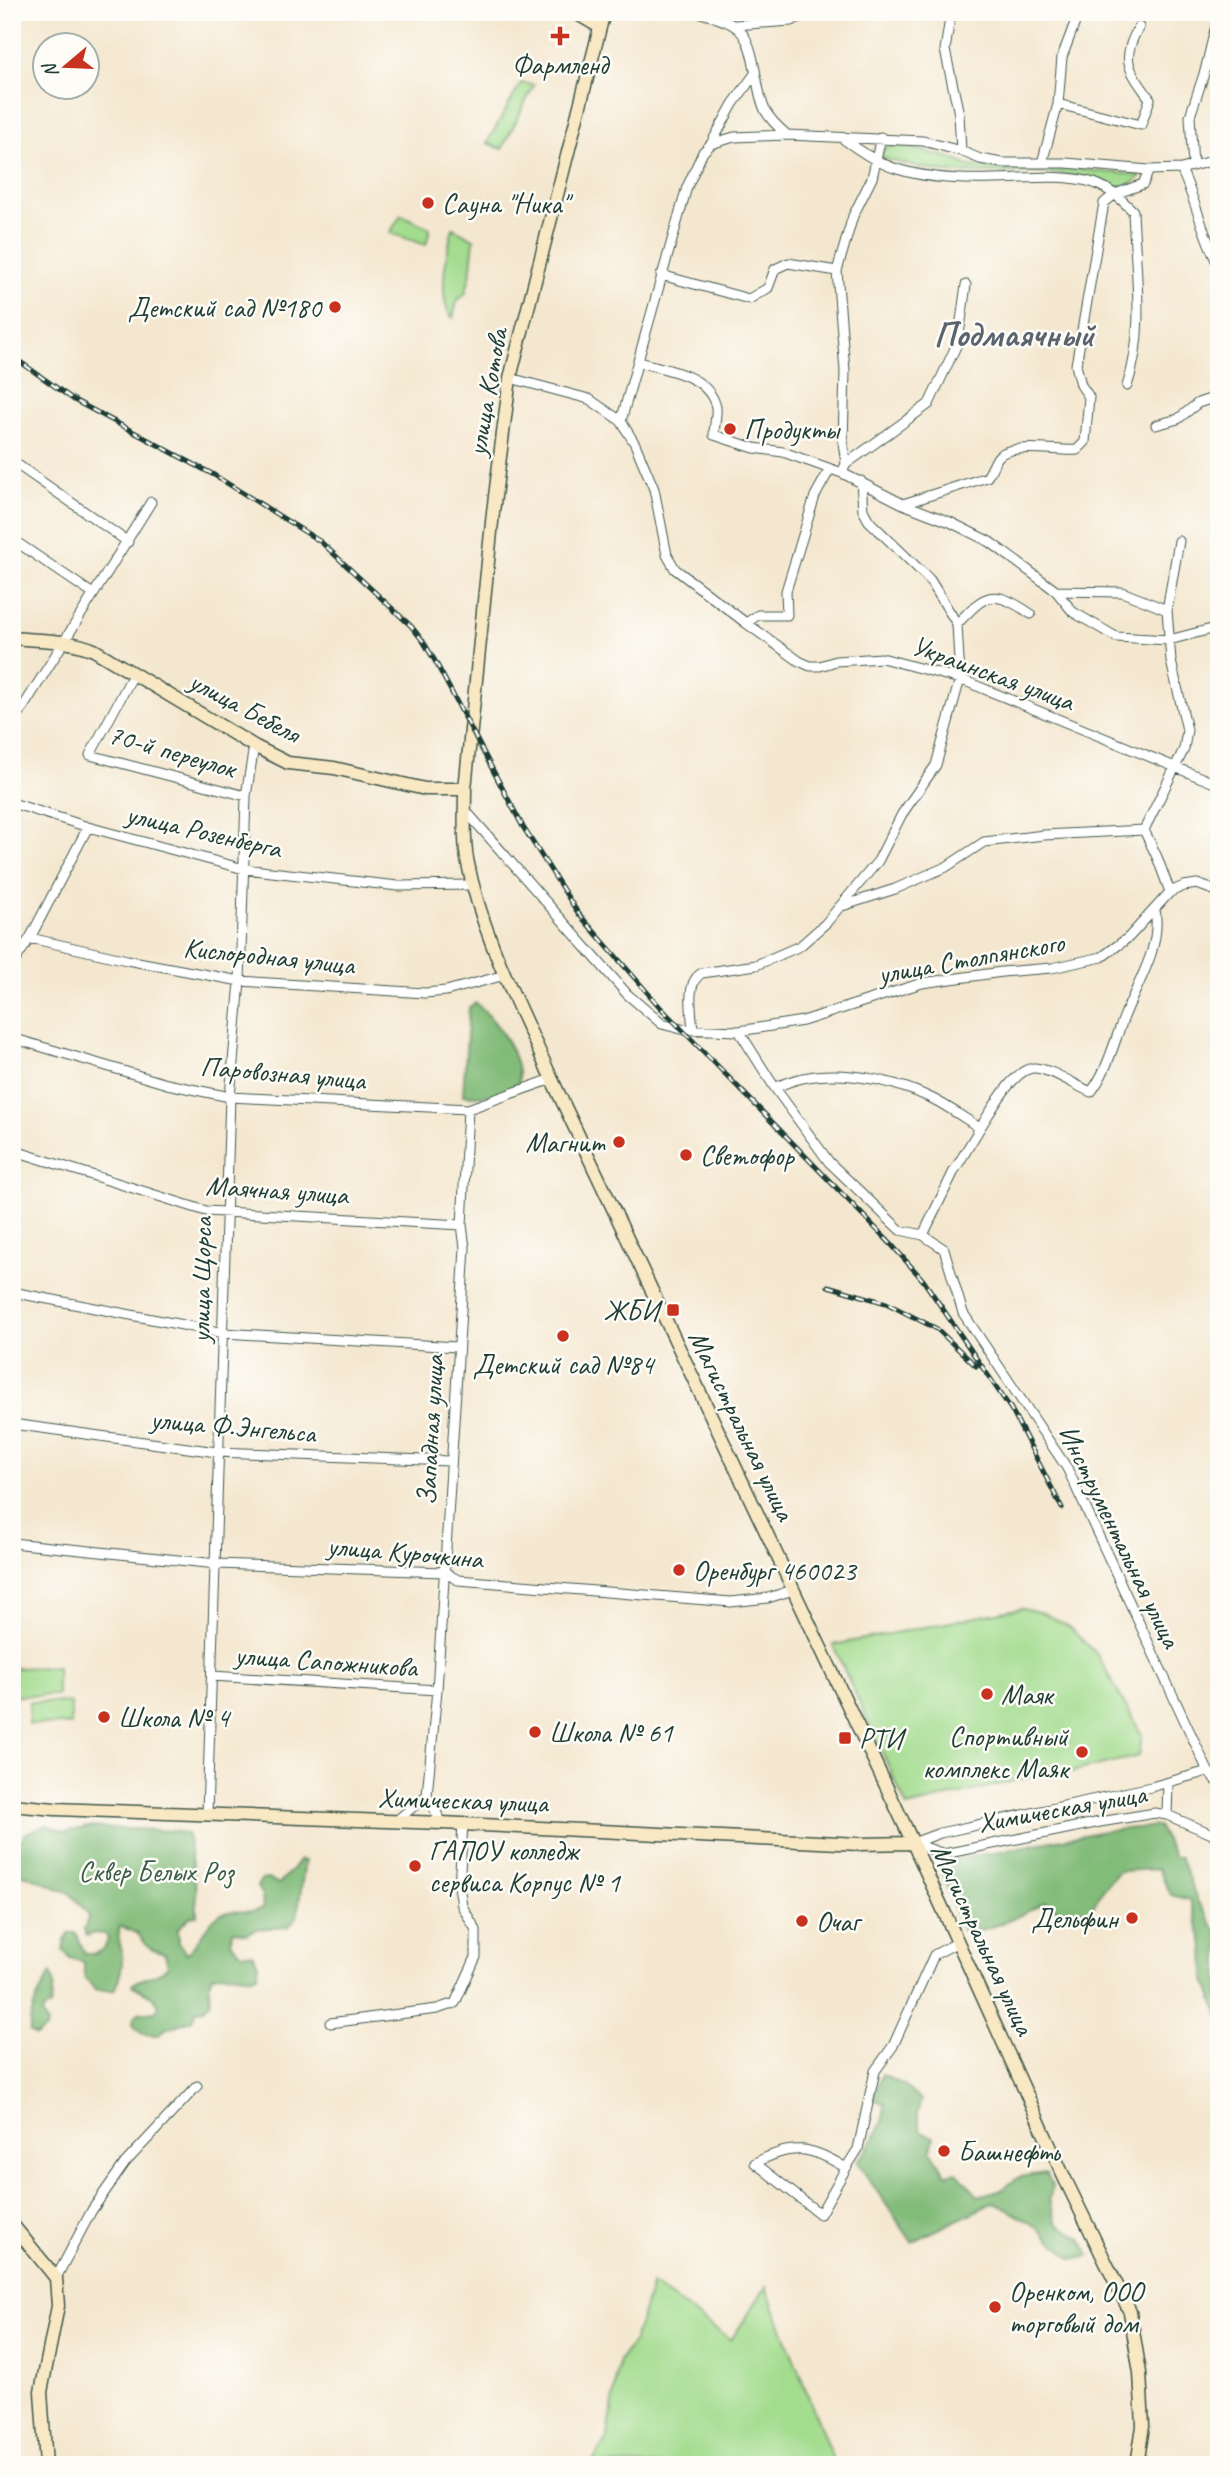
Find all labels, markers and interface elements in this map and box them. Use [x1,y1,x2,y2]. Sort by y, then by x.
marker: Фармленд [552,28,568,44]
north arrow [32,32,102,102]
place label: Фармленд [512,47,611,82]
text: N [37,59,64,81]
place label: Сауна "Ника" [442,186,573,221]
marker: Сауна "Ника" [420,195,436,211]
place label: Детский сад №180 [128,290,323,325]
marker: Детский сад №180 [327,299,343,315]
district label: Подмаячный [934,312,1096,357]
street label: улица Котова [458,323,516,460]
place label: Продукты [744,412,841,447]
marker: Продукты [722,421,738,437]
street label: Украинская улица [907,627,1081,719]
street label: улица Бебеля [182,662,309,752]
street label: 70-й переулок [104,716,242,787]
street label: улица Розенберга [121,796,287,866]
street label: улица Столпянского [873,924,1069,992]
street label: Кислородная улица [182,930,358,983]
street label: Паровозная улица [199,1048,369,1098]
place label: Магнит [525,1125,606,1160]
marker: Магнит [611,1134,627,1150]
place label: Светофор [700,1138,795,1173]
marker: Светофор [678,1147,694,1163]
street label: Маячная улица [205,1168,351,1213]
street label: улица Щорса [182,1215,220,1345]
place label: ЖБИ [603,1293,663,1328]
marker: ЖБИ [665,1302,681,1318]
street label: Магистральная улица [681,1324,804,1527]
marker: Детский сад №84 [555,1328,571,1344]
place label: Детский сад №84 [473,1347,656,1382]
street label: Западная улица [409,1352,452,1506]
street label: улица Ф.Энгельса [147,1401,319,1451]
street label: Инструментальная улица [1051,1419,1190,1655]
street label: улица Курочкина [324,1528,486,1576]
place label: Оренбург 460023 [693,1553,858,1588]
marker: Оренбург 460023 [671,1562,687,1578]
street label: улица Сапожникова [232,1637,420,1685]
place label: Маяк [1001,1677,1055,1712]
marker: Маяк [979,1686,995,1702]
place label: Школа № 4 [118,1700,231,1735]
marker: Школа № 4 [96,1709,112,1725]
place label: Школа № 61 [549,1715,674,1750]
place label: Спортивный комплекс Маяк [922,1719,1071,1786]
place label: РТИ [859,1721,907,1756]
marker: Школа № 61 [527,1724,543,1740]
marker: РТИ [837,1730,853,1746]
marker: Спортивный комплекс Маяк [1074,1744,1090,1760]
street label: Химическая улица [975,1776,1150,1840]
street label: Химическая улица [378,1780,550,1821]
place label: ГАПОУ колледж сервиса Корпус № 1 [429,1833,621,1900]
street label: Магистральная улица [923,1838,1043,2042]
park label: Сквер Белых Роз [79,1854,236,1889]
marker: ГАПОУ колледж сервиса Корпус № 1 [407,1858,423,1874]
place label: Дельфин [1031,1901,1119,1936]
place label: Очаг [816,1904,863,1939]
marker: Дельфин [1124,1910,1140,1926]
marker: Очаг [794,1913,810,1929]
place label: Башнефть [958,2134,1062,2169]
marker: Башнефть [936,2143,952,2159]
place label: Оренком, ООО торговый дом [1009,2274,1146,2341]
marker: Оренком, ООО торговый дом [987,2299,1003,2315]

